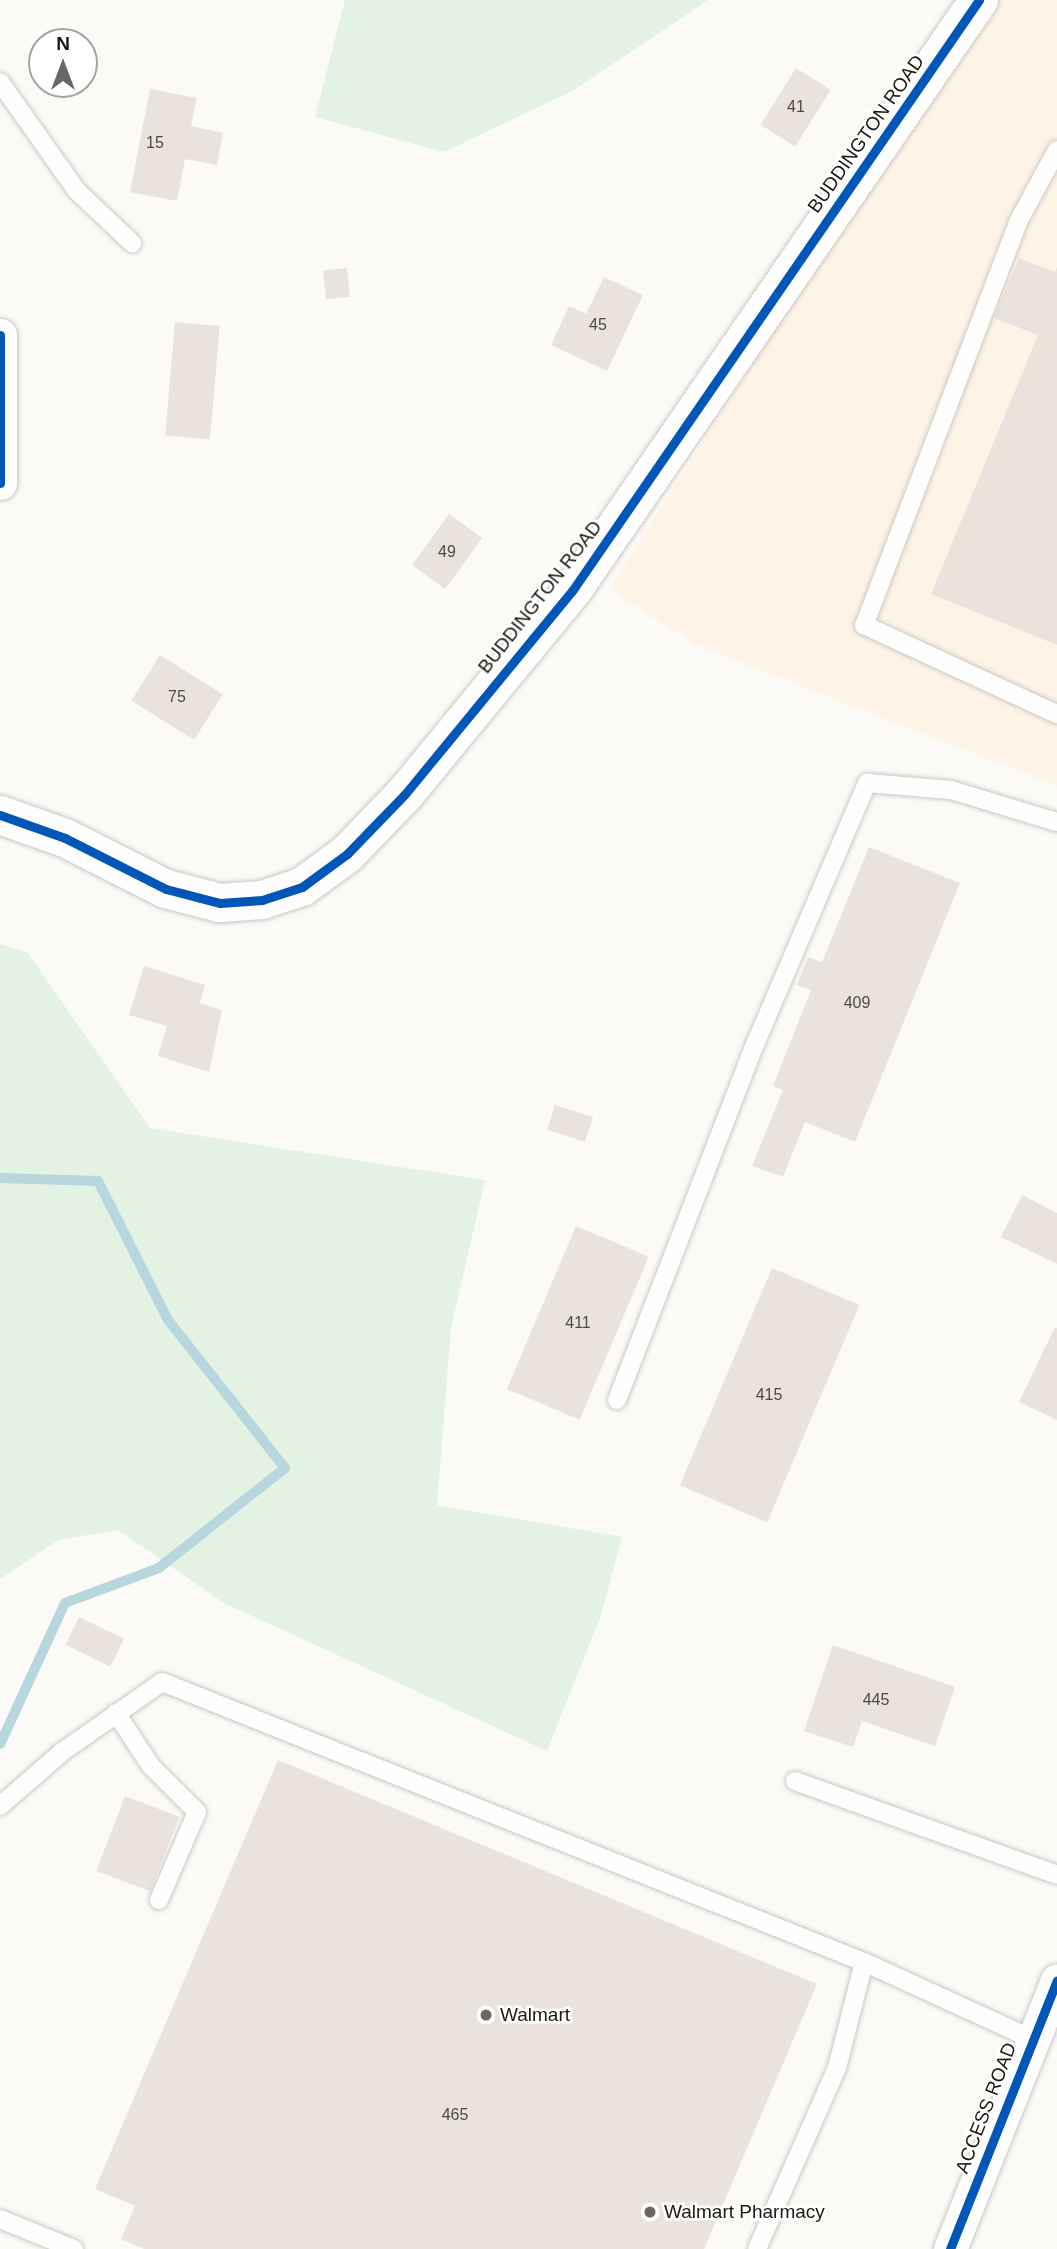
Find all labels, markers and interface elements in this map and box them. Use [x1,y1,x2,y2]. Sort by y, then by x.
north arrow [28,28,98,98]
text: N [56,33,70,54]
street label: BUDDINGTON ROAD [803,51,929,217]
house number: 41 [787,97,805,117]
house number: 15 [146,133,164,153]
house number: 45 [589,315,607,335]
street label: BUDDINGTON ROAD [473,516,607,678]
house number: 49 [438,542,456,562]
house number: 75 [168,687,186,707]
house number: 409 [844,993,870,1013]
house number: 411 [565,1313,591,1333]
house number: 415 [756,1385,782,1405]
house number: 445 [863,1690,889,1710]
place label: Walmart [500,2004,570,2026]
marker: Walmart [478,2007,494,2023]
street label: ACCESS ROAD [951,2039,1021,2177]
house number: 465 [442,2105,468,2125]
place label: Walmart Pharmacy [664,2201,825,2223]
marker: Walmart Pharmacy [642,2204,658,2220]

